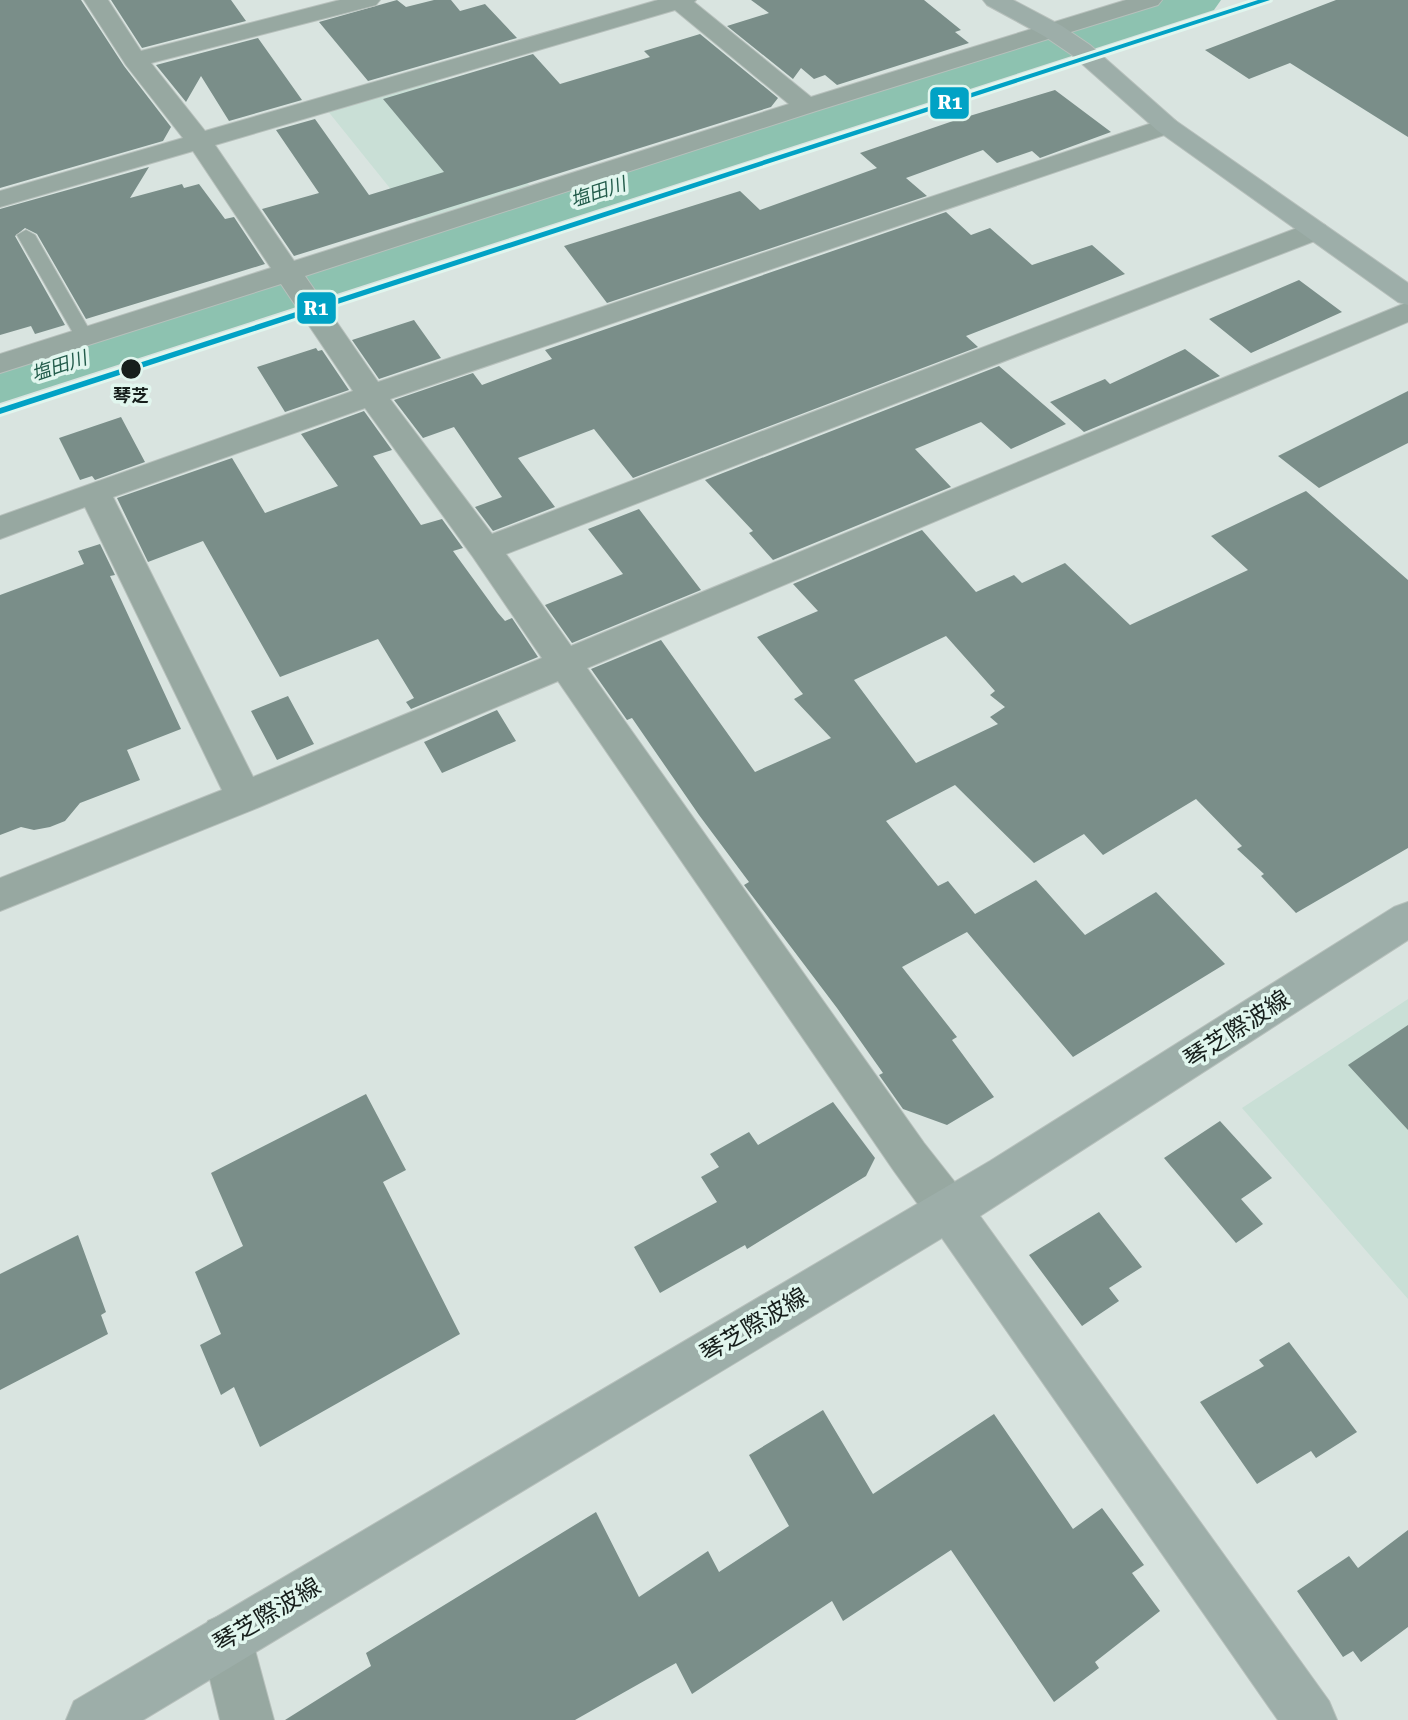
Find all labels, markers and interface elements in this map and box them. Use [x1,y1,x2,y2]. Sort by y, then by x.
line badge: R1 [929,86,970,120]
text: R1 [938,91,963,114]
water label: 塩田川 [567,172,631,212]
line badge: R1 [296,291,337,325]
text: R1 [304,297,329,320]
water label: 塩田川 [28,346,92,386]
marker: 琴芝 [119,357,143,381]
place label: 琴芝 [113,385,149,406]
street label: 琴芝際波線 [1179,985,1295,1073]
street label: 琴芝際波線 [695,1282,813,1368]
street label: 琴芝際波線 [208,1572,326,1658]

